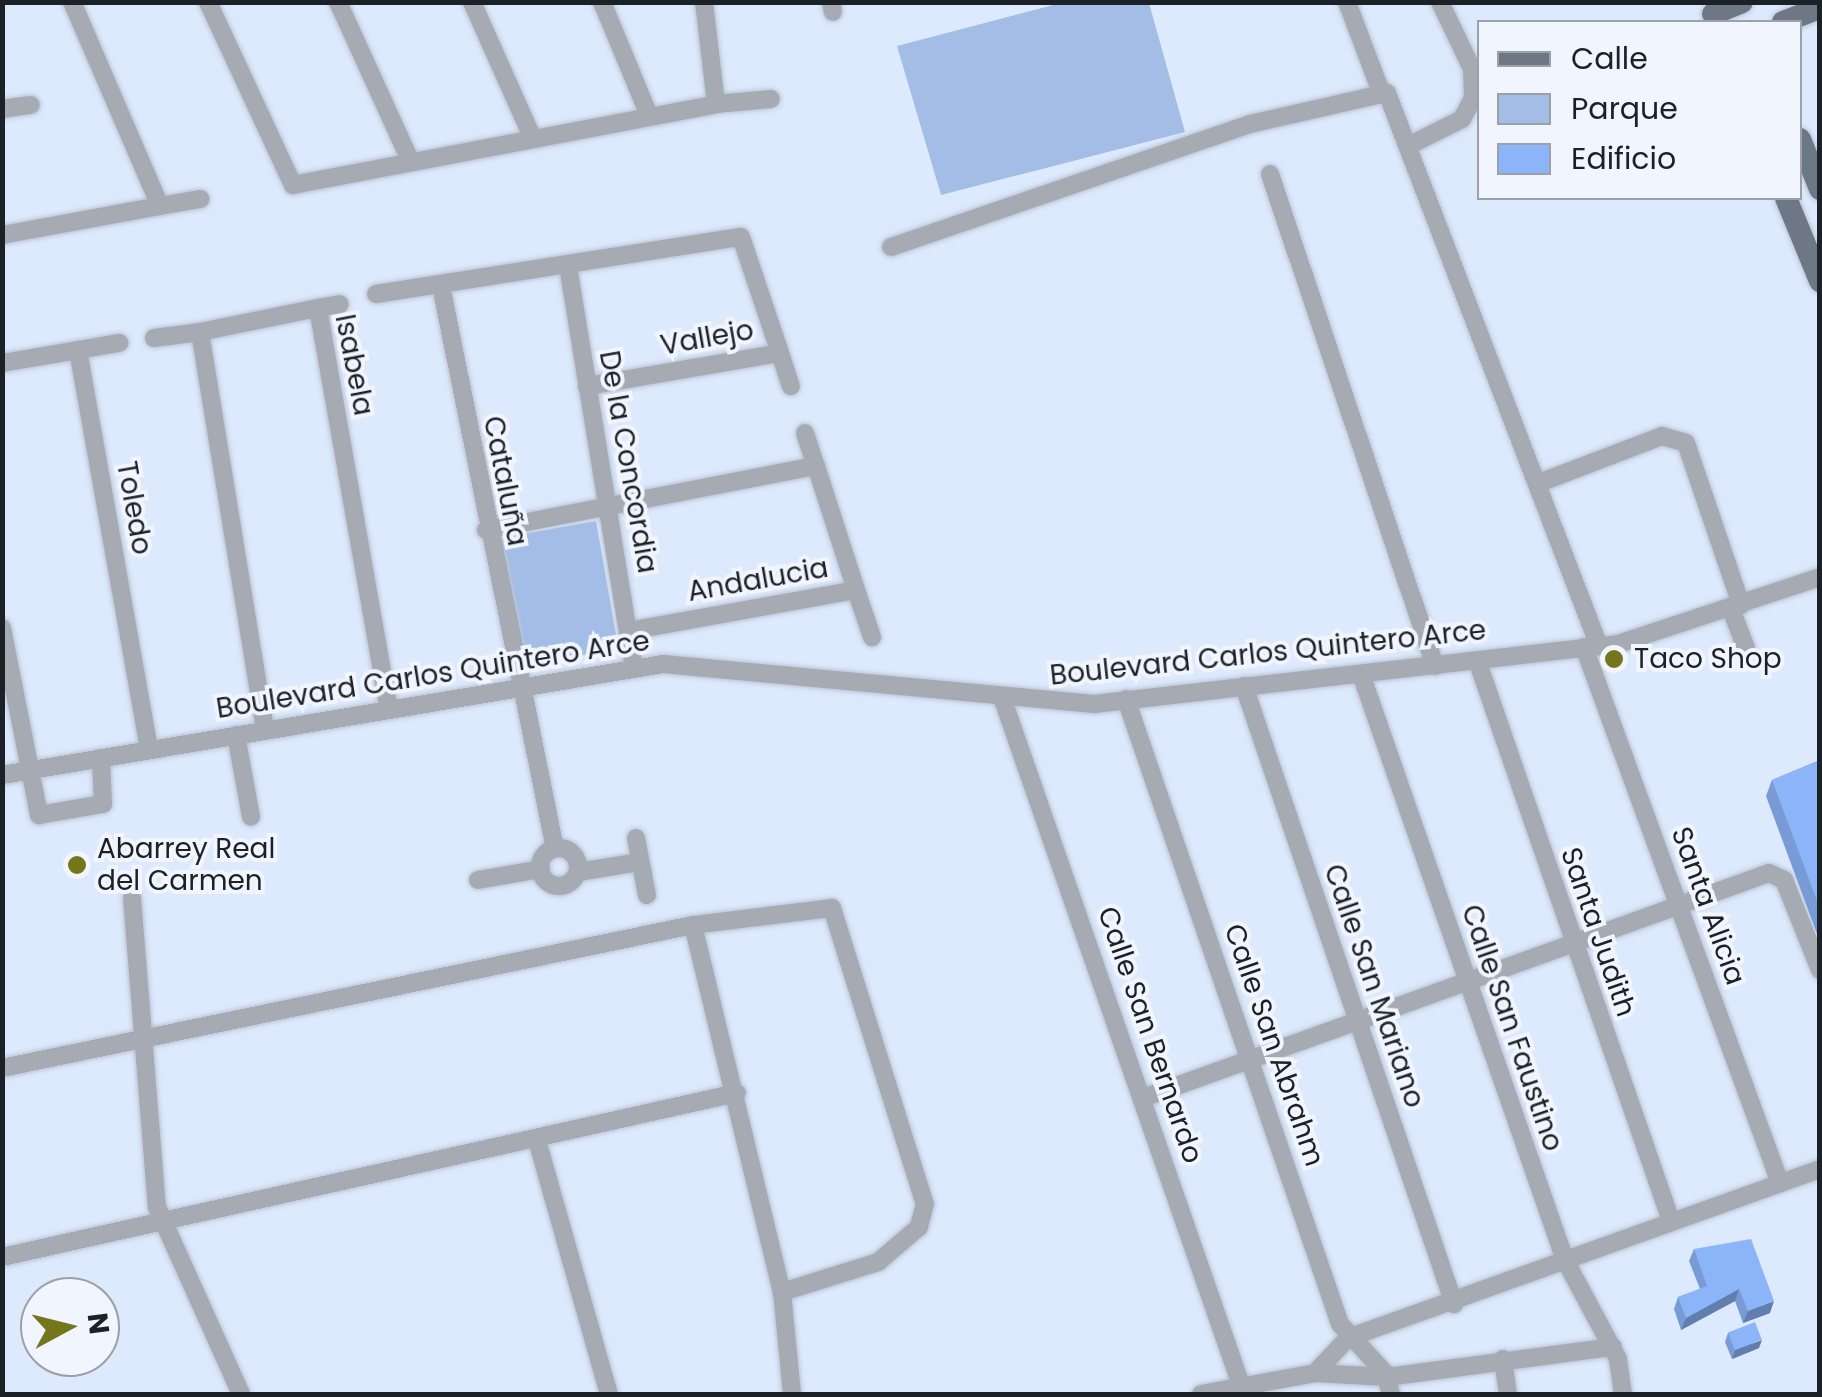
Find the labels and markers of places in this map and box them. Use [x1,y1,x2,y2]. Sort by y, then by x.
place label: Taco Shop [1634,642,1782,676]
marker: Taco Shop [1603,648,1625,670]
place label: Abarrey Real del Carmen [97,832,275,898]
marker: Abarrey Real del Carmen [66,854,88,876]

